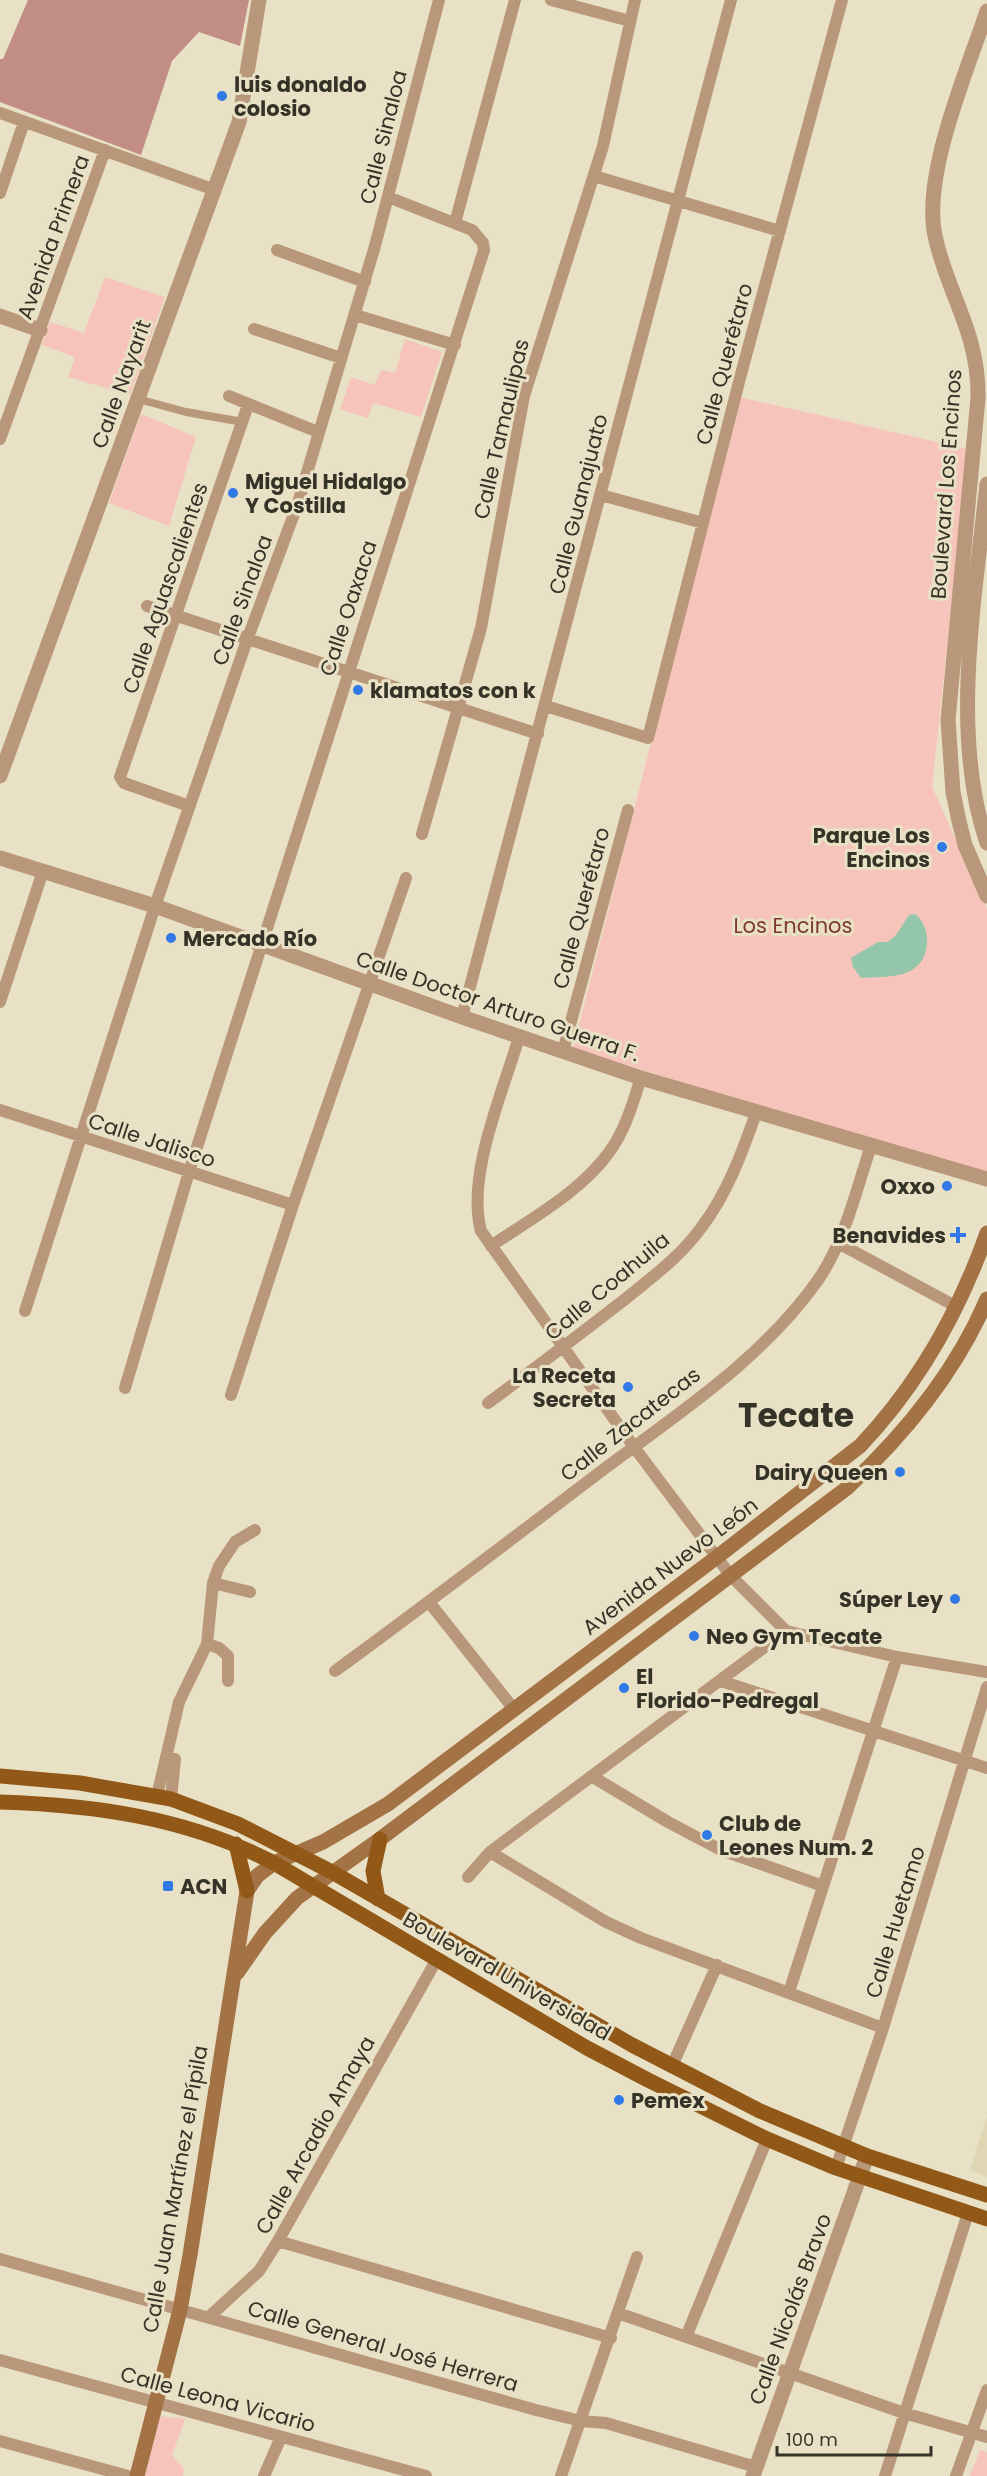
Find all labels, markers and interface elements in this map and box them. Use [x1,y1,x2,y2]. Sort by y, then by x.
street label: Calle Sinaloa [352,67,414,207]
place label: luis donaldo colosio [234,70,367,123]
marker: luis donaldo colosio [215,89,229,103]
street label: Avenida Primera [10,151,96,323]
street label: Calle Querétaro [688,280,760,448]
street label: Calle Nayarit [84,316,158,452]
street label: Calle Tamaulipas [466,336,536,522]
street label: Boulevard Los Encinos [923,368,969,600]
street label: Calle Guanajuato [542,411,614,597]
place label: Miguel Hidalgo Y Costilla [245,467,406,520]
street label: Calle Aguascalientes [115,478,215,698]
marker: Miguel Hidalgo Y Costilla [226,486,240,500]
street label: Calle Sinaloa [205,531,279,669]
street label: Calle Oaxaca [312,536,384,680]
place label: klamatos con k [370,676,536,705]
marker: klamatos con k [351,683,365,697]
place label: Parque Los Encinos [813,821,930,874]
street label: Calle Querétaro [545,824,617,992]
marker: Parque Los Encinos [935,840,949,854]
park label: Los Encinos [733,911,853,940]
place label: Mercado Río [183,924,317,953]
marker: Mercado Río [164,931,178,945]
street label: Calle Doctor Arturo Guerra F. [352,944,644,1068]
street label: Calle Jalisco [85,1106,219,1174]
place label: Oxxo [880,1172,935,1201]
marker: Oxxo [940,1179,954,1193]
place label: Benavides [833,1221,946,1250]
street label: Calle Coahuila [538,1225,676,1347]
marker: Benavides [951,1228,965,1242]
street label: Calle Zacatecas [554,1360,706,1488]
place label: La Receta Secreta [512,1361,616,1414]
marker: La Receta Secreta [621,1380,635,1394]
district label: Tecate [738,1392,854,1439]
place label: Dairy Queen [755,1458,888,1487]
marker: Dairy Queen [893,1465,907,1479]
street label: Avenida Nuevo León [576,1490,764,1642]
place label: Súper Ley [839,1585,944,1614]
marker: Súper Ley [948,1592,962,1606]
place label: Neo Gym Tecate [706,1622,882,1651]
marker: Neo Gym Tecate [687,1629,701,1643]
place label: El Florido-Pedregal [636,1662,819,1715]
marker: El Florido-Pedregal [617,1681,631,1695]
place label: Club de Leones Num. 2 [719,1809,873,1862]
marker: Club de Leones Num. 2 [700,1828,714,1842]
street label: Calle Huetamo [858,1843,932,2001]
place label: ACN [180,1872,227,1901]
marker: ACN [161,1879,175,1893]
street label: Boulevard Universidad [398,1905,616,2047]
street label: Calle Arcadio Amaya [248,2031,382,2239]
street label: Calle Juan Martínez el Pípila [135,2043,215,2335]
place label: Pemex [631,2086,705,2115]
marker: Pemex [612,2093,626,2107]
street label: Calle Nicolás Bravo [742,2209,838,2409]
street label: Calle General José Herrera [244,2293,522,2399]
street label: Calle Leona Vicario [117,2359,319,2439]
scale bar [777,2419,932,2457]
text: 100 m [786,2427,838,2452]

